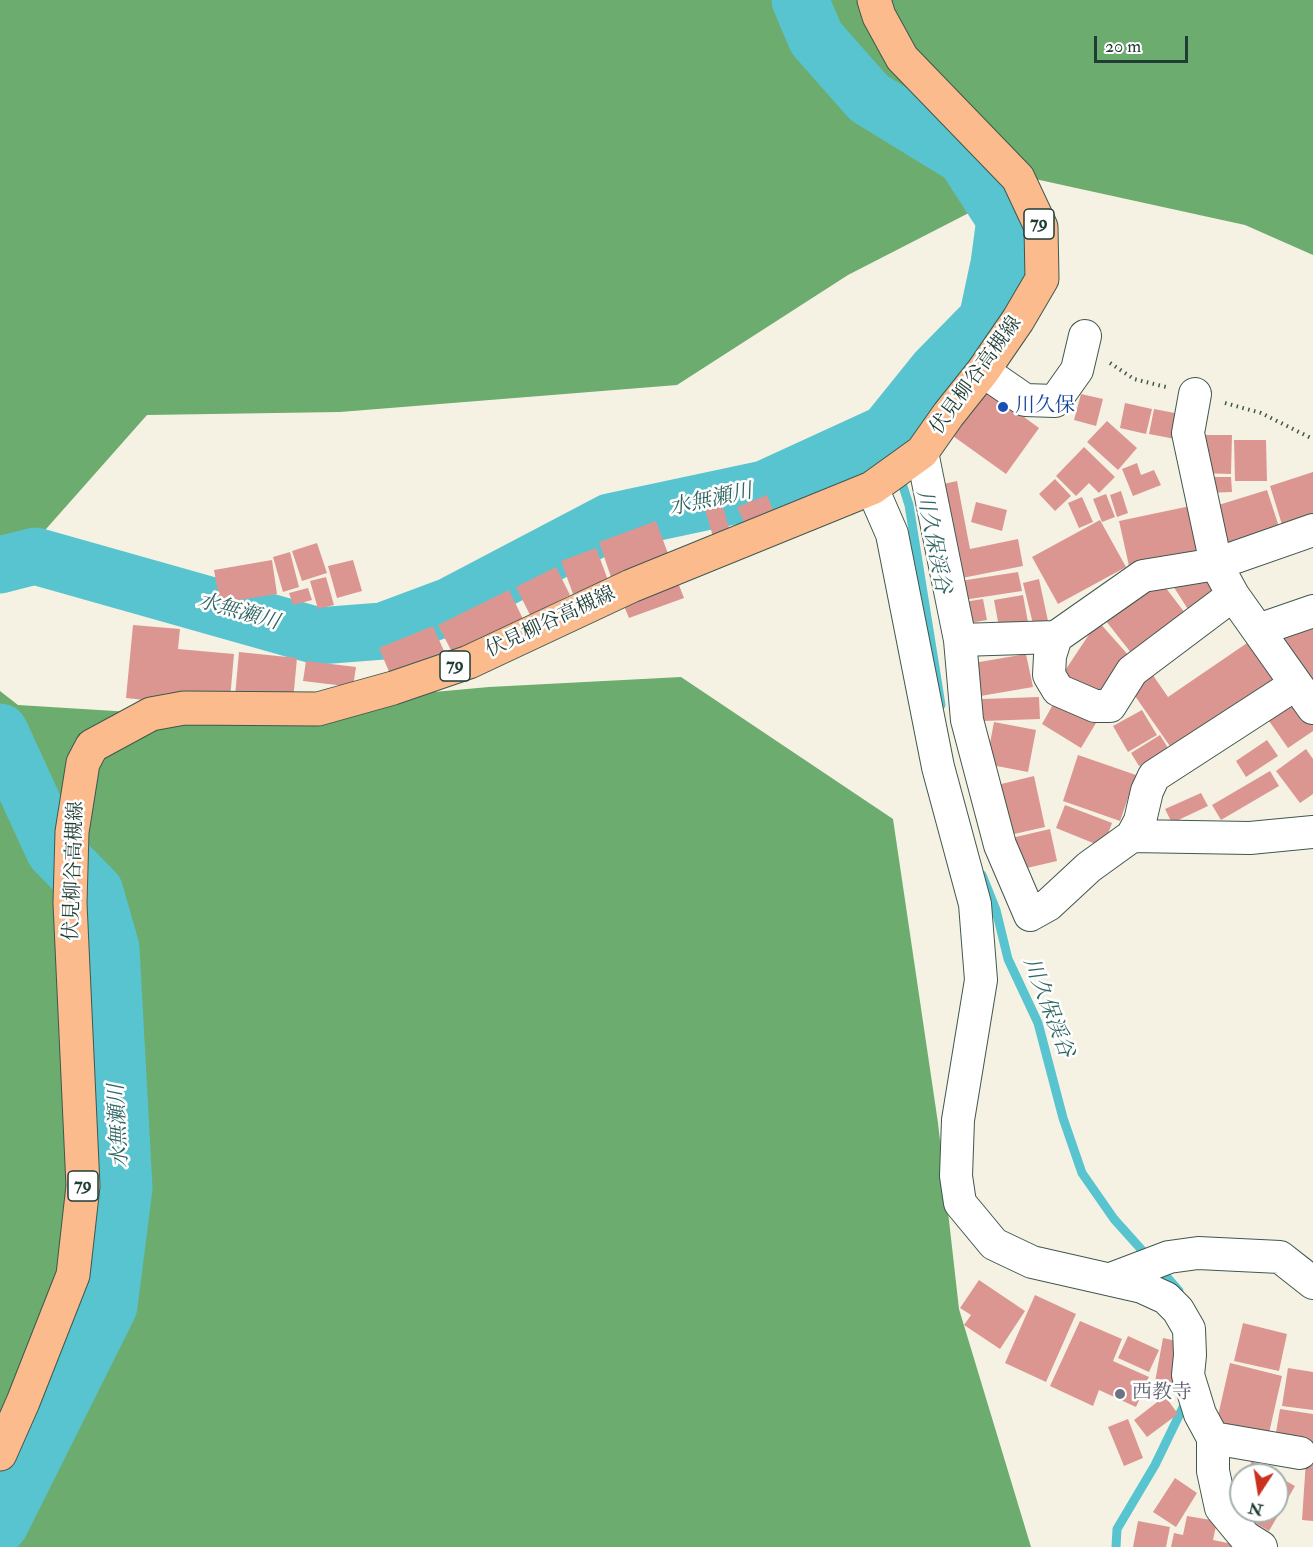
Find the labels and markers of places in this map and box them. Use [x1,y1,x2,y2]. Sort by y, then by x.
place label: 川久保 [1015,395,1075,419]
marker: 川久保 [996,400,1010,414]
place label: 西教寺 [1132,1382,1192,1406]
marker: 西教寺 [1113,1387,1127,1401]

